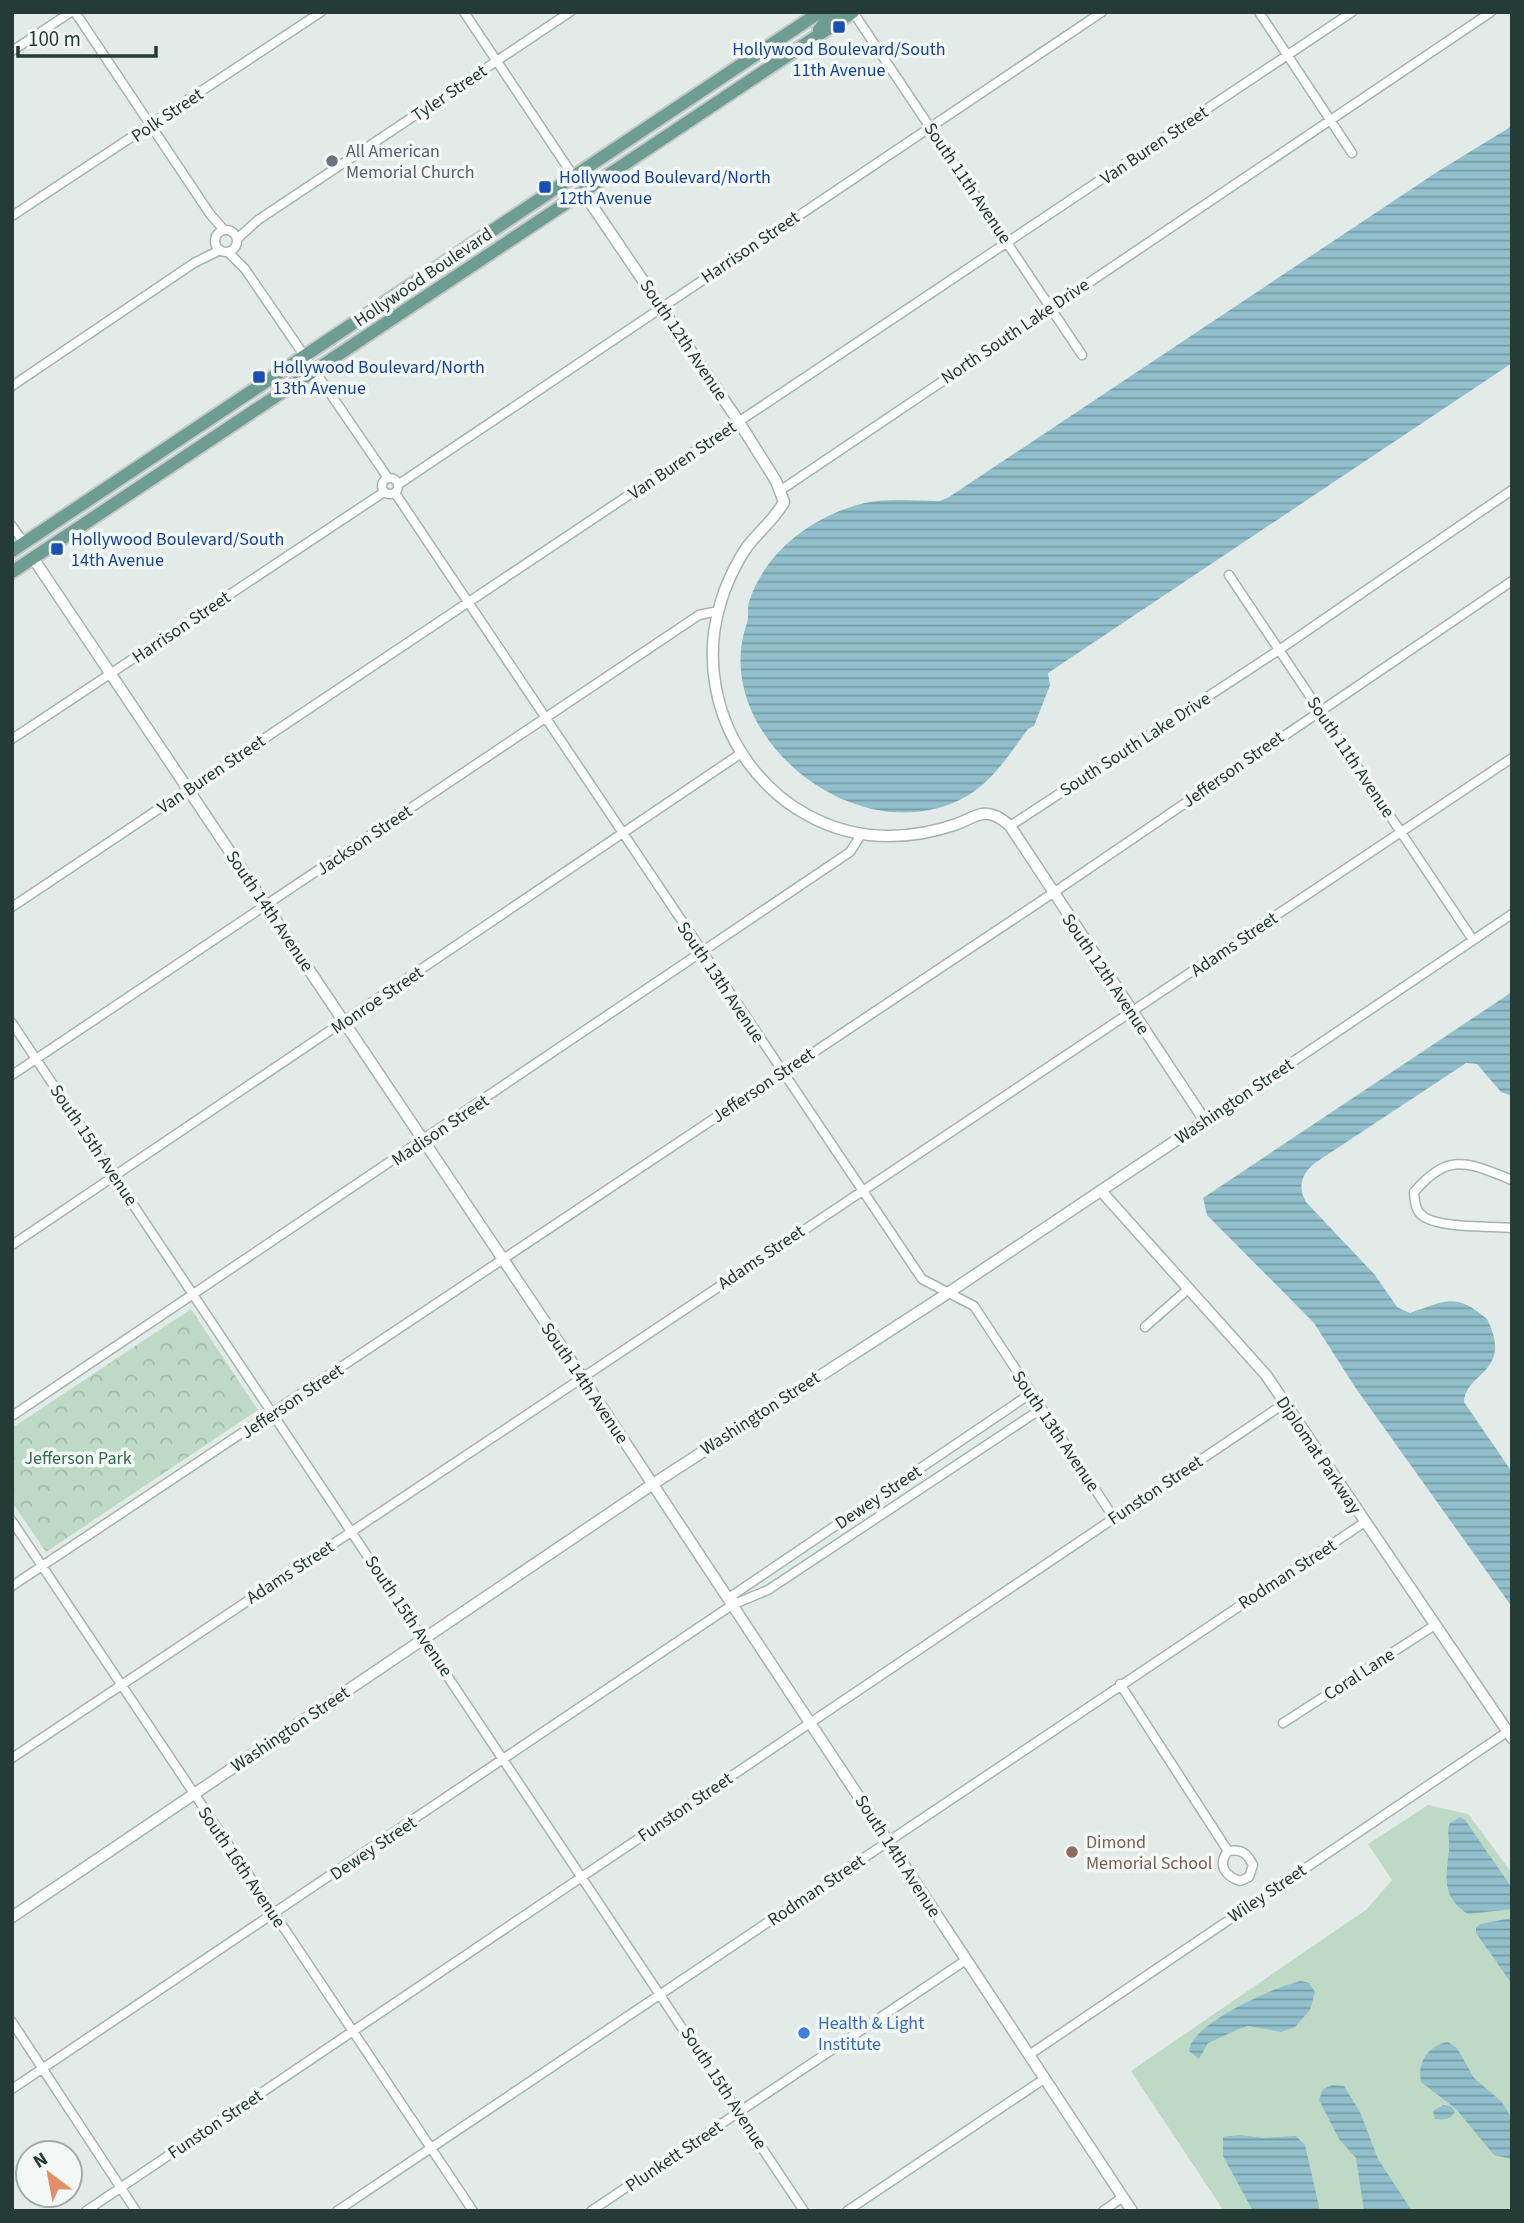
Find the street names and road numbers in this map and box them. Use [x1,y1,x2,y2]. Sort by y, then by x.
street label: Tyler Street [407,59,492,128]
street label: Polk Street [126,82,208,149]
street label: Van Buren Street [1095,100,1213,191]
street label: South 11th Avenue [918,118,1018,249]
street label: Harrison Street [696,205,804,290]
street label: Hollywood Boulevard [349,222,497,333]
street label: North South Lake Drive [936,272,1094,390]
street label: South 12th Avenue [634,275,734,406]
street label: Van Buren Street [623,415,741,506]
street label: Harrison Street [127,585,235,670]
street label: South South Lake Drive [1055,686,1216,803]
street label: South 11th Avenue [1301,692,1401,823]
street label: Jefferson Street [1178,725,1289,814]
street label: Van Buren Street [152,729,270,820]
street label: Jackson Street [311,799,417,882]
street label: South 14th Avenue [220,846,320,977]
street label: Adams Street [1186,906,1283,983]
street label: South 12th Avenue [1056,909,1156,1040]
street label: South 13th Avenue [671,917,771,1048]
street label: Monroe Street [326,960,428,1040]
street label: Jefferson Street [707,1042,819,1129]
street label: Washington Street [1170,1053,1298,1150]
street label: South 15th Avenue [44,1080,144,1211]
street label: Madison Street [387,1089,494,1172]
street label: Adams Street [713,1219,810,1296]
street label: South 14th Avenue [535,1318,635,1449]
street label: Jefferson Street [236,1358,348,1445]
street label: Washington Street [696,1365,825,1461]
street label: South 13th Avenue [1006,1366,1106,1497]
street label: Diplomat Parkway [1270,1391,1368,1520]
street label: Funston Street [1103,1449,1208,1531]
street label: Dewey Street [830,1459,926,1535]
street label: Rodman Street [1233,1533,1341,1615]
street label: Adams Street [242,1535,339,1610]
street label: South 15th Avenue [359,1551,459,1682]
street label: Coral Lane [1319,1642,1400,1707]
street label: Washington Street [226,1681,354,1778]
street label: Funston Street [633,1766,738,1848]
street label: South 14th Avenue [849,1790,947,1922]
street label: South 16th Avenue [192,1802,292,1933]
street label: Dewey Street [325,1810,421,1886]
street label: Rodman Street [763,1849,870,1932]
street label: Wiley Street [1223,1858,1311,1929]
street label: South 15th Avenue [675,2022,773,2154]
street label: Funston Street [163,2083,268,2165]
street label: Plunkett Street [621,2115,728,2198]

